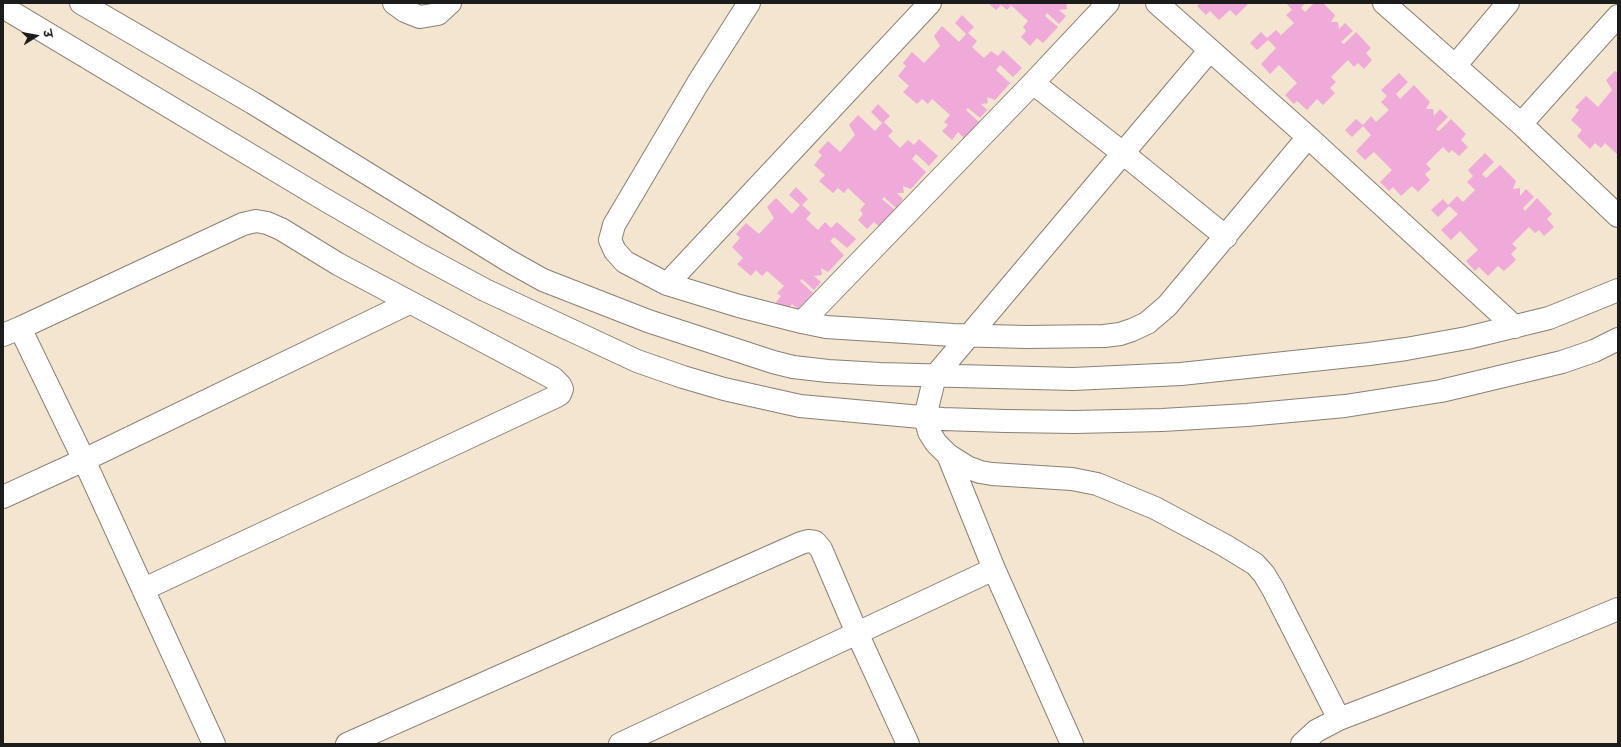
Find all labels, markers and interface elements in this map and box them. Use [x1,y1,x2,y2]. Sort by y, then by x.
north arrow [16,16,56,56]
text: उ [40,29,55,39]

